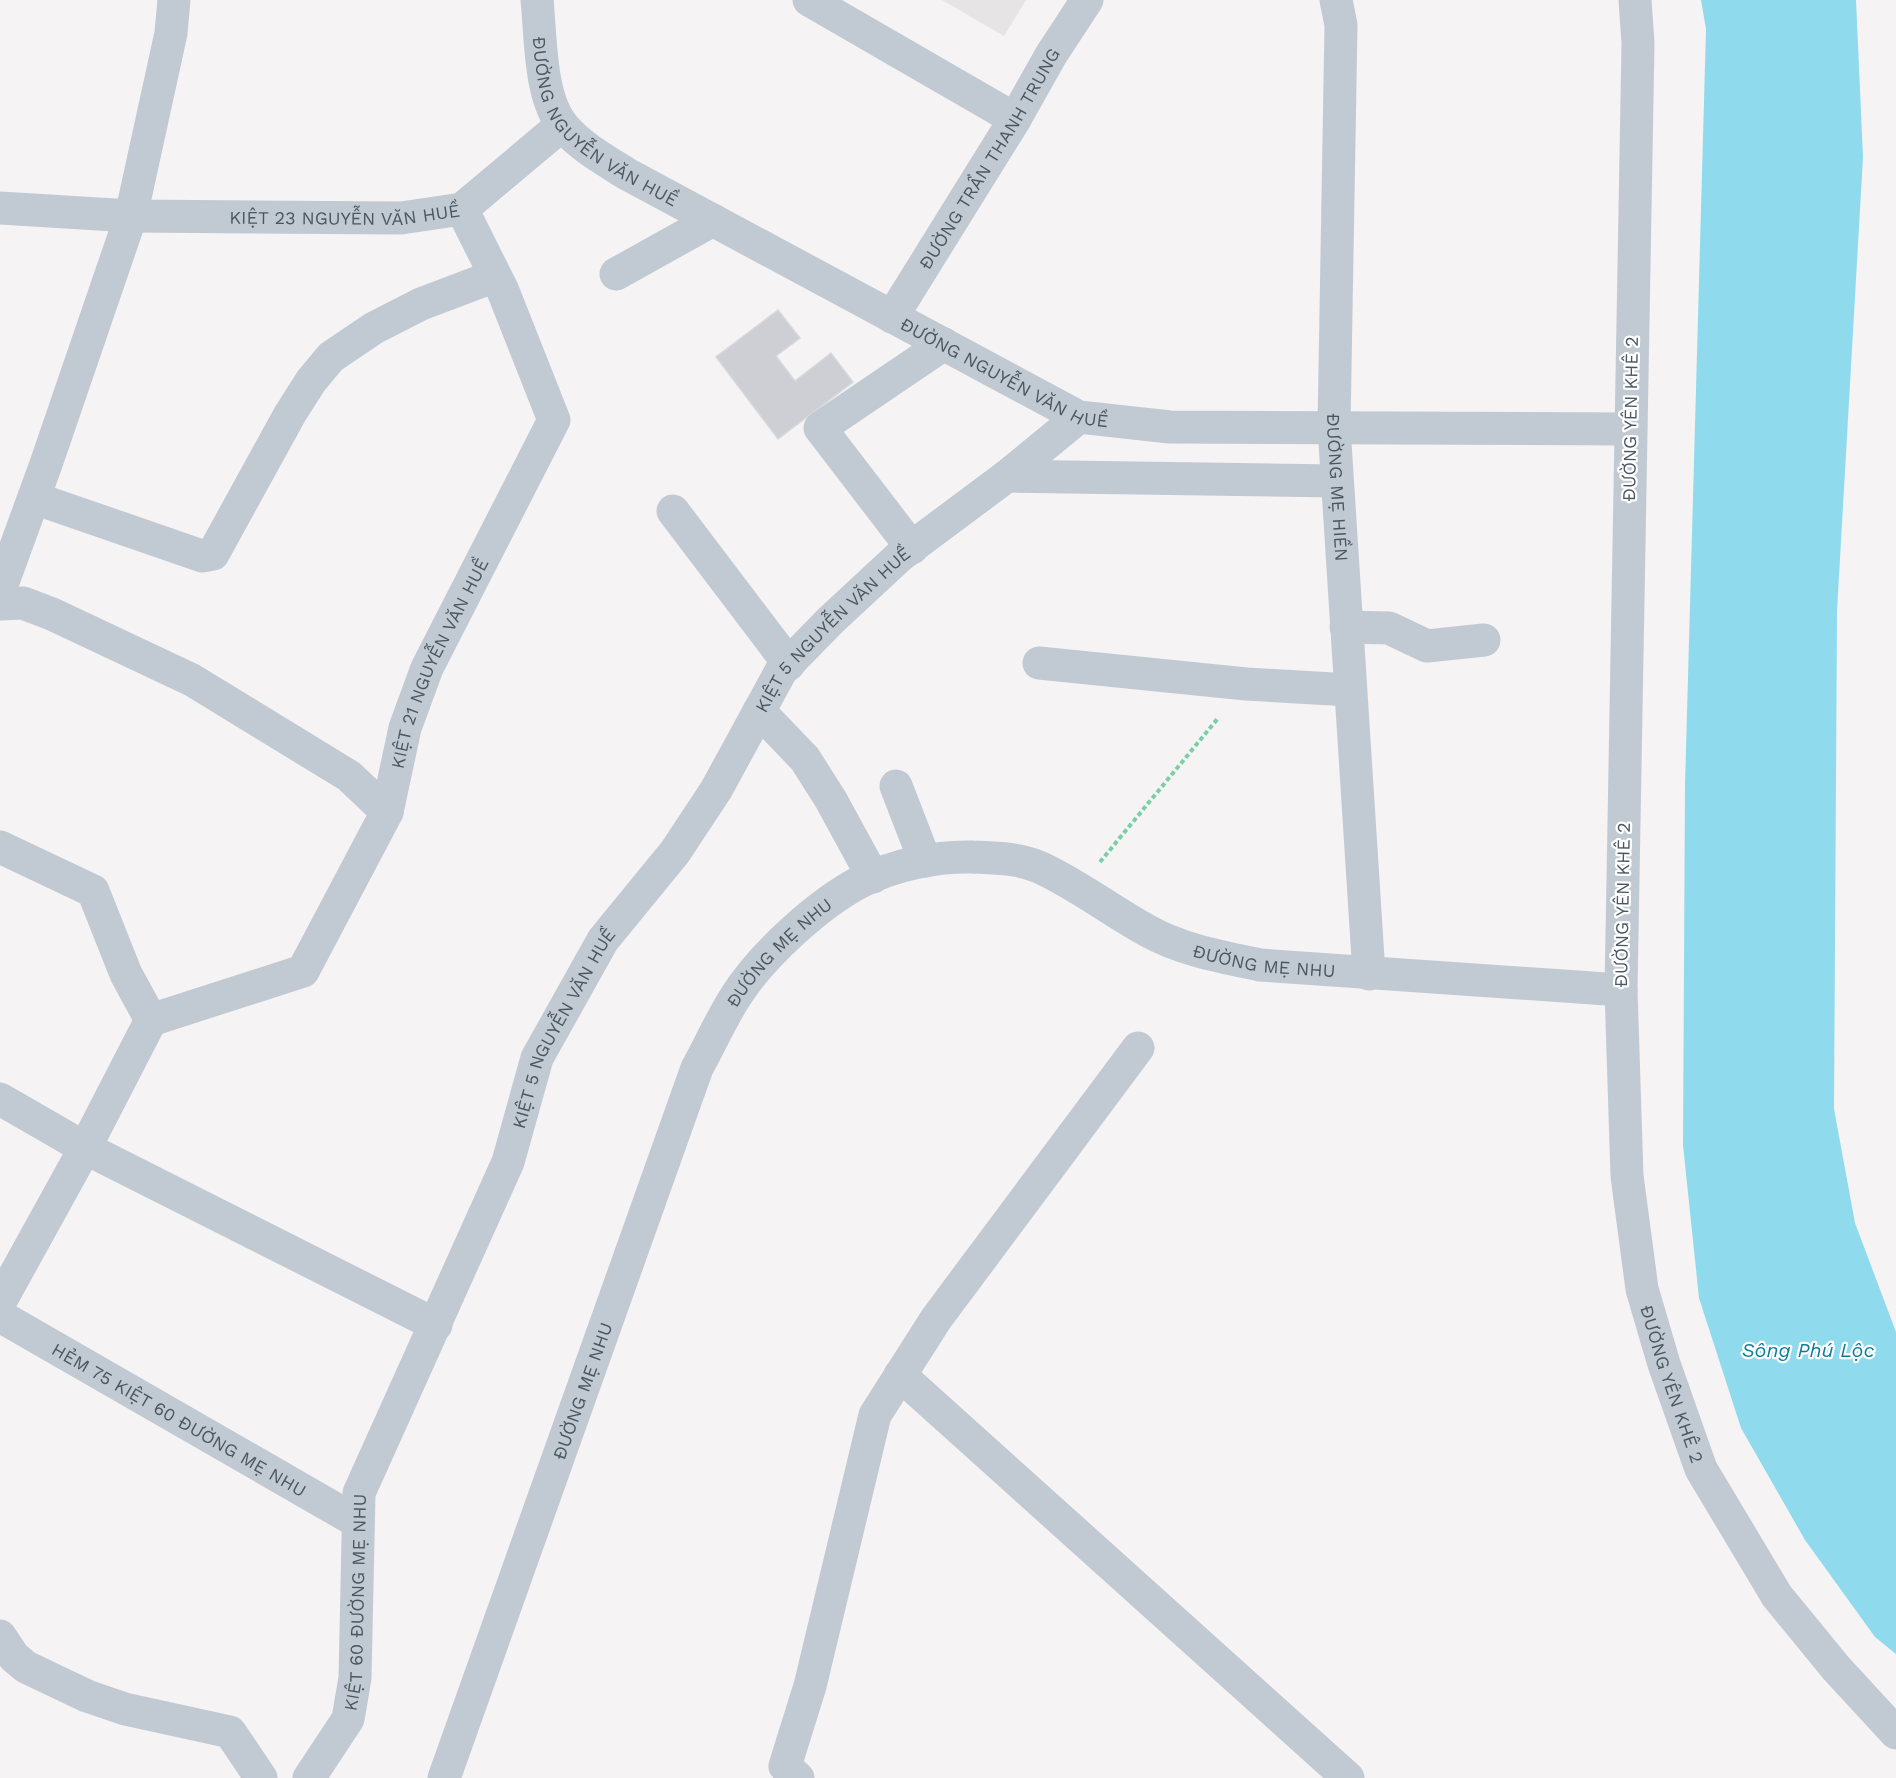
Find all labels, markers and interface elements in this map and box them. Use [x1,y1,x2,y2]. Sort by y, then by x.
street label: ĐƯỜNG NGUYỄN VĂN HUỀ [529,36,682,210]
street label: ĐƯỜNG TRẦN THANH TRUNG [914,43,1064,273]
street label: KIỆT 23 NGUYỄN VĂN HUỀ [229,198,461,229]
street label: ĐƯỜNG NGUYỄN VĂN HUỀ [897,313,1109,431]
street label: ĐƯỜNG YÊN KHÊ 2 [1618,336,1642,502]
street label: ĐƯỜNG MẸ HIỀN [1323,413,1353,562]
street label: KIỆT 5 NGUYỄN VĂN HUỀ [750,541,914,716]
street label: KIỆT 21 NGUYỄN VĂN HUỀ [386,554,492,770]
street label: ĐƯỜNG YÊN KHÊ 2 [1610,822,1634,988]
street label: ĐƯỜNG MẸ NHU [721,893,836,1011]
street label: KIỆT 5 NGUYỄN VĂN HUỀ [507,923,619,1131]
street label: ĐƯỜNG MẸ NHU [1190,939,1336,981]
street label: ĐƯỜNG YÊN KHÊ 2 [1637,1302,1708,1466]
street label: ĐƯỜNG MẸ NHU [548,1319,616,1462]
street label: HẺM 75 KIỆT 60 ĐƯỜNG MẸ NHU [49,1338,310,1501]
water label: Sông Phú Lộc [1742,1338,1874,1362]
street label: KIỆT 60 ĐƯỜNG MẸ NHU [339,1493,369,1712]

